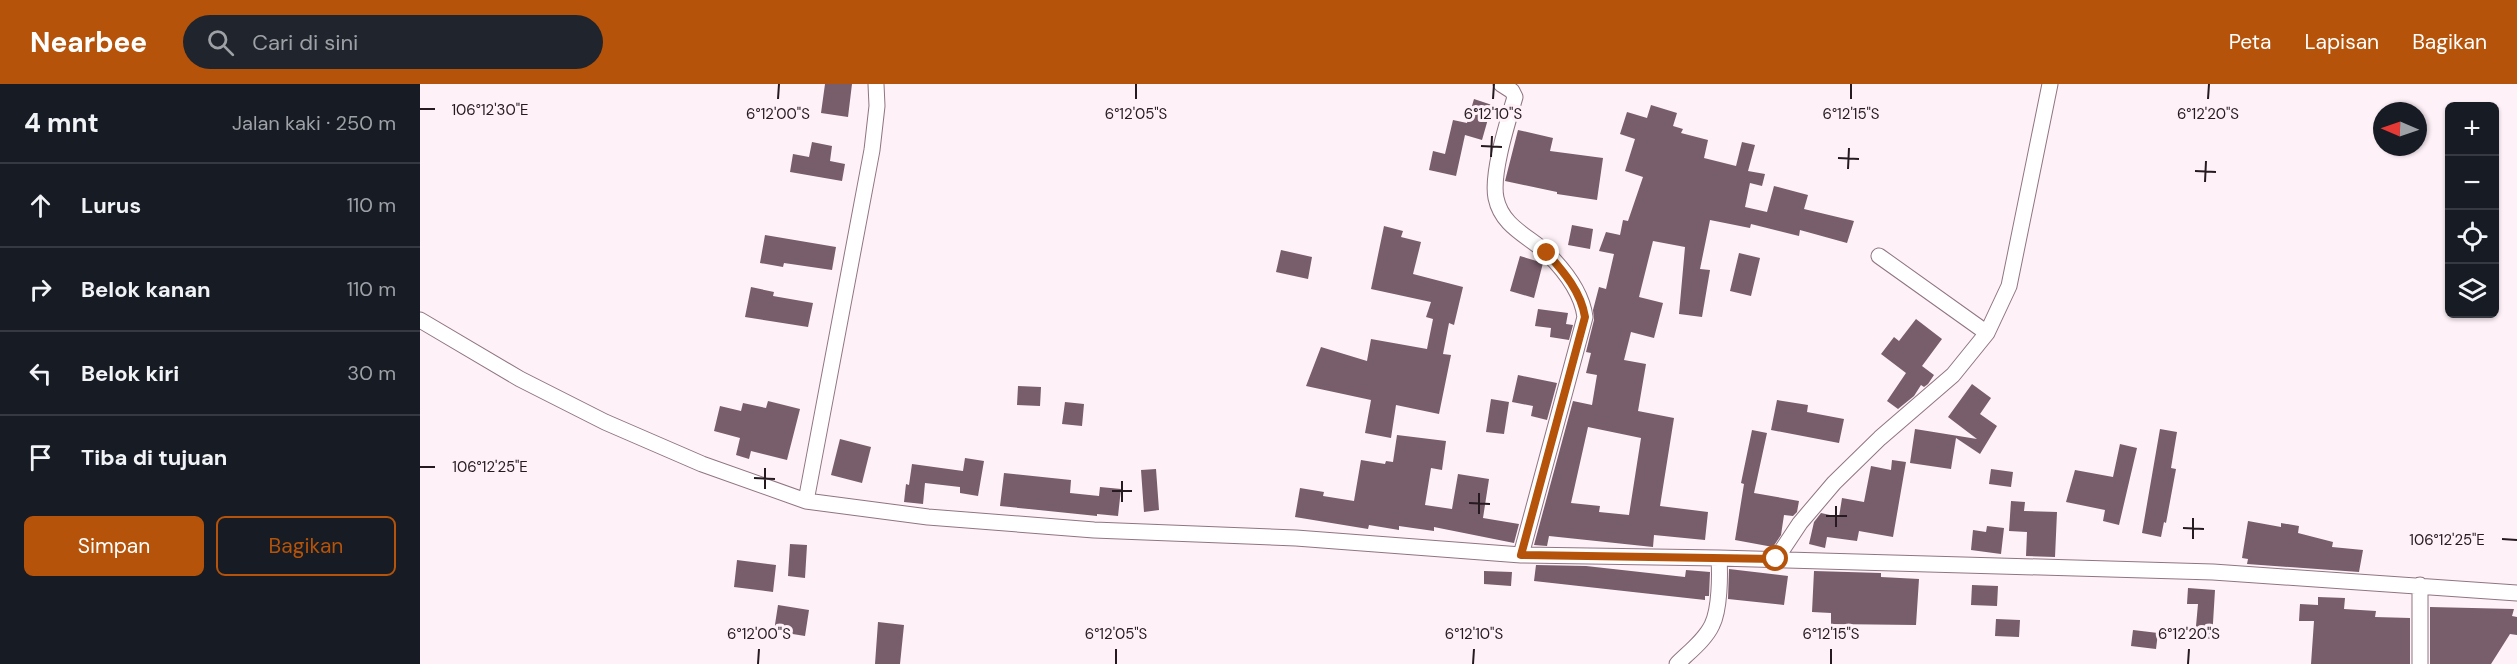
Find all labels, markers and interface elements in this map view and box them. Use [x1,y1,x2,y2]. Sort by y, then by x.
search box [183,15,603,69]
text: Nearbee [30,24,147,61]
icon: search [204,26,237,59]
text: Cari di sini [252,28,358,57]
text: Peta [2229,28,2271,56]
text: Lapisan [2304,28,2379,56]
text: Bagikan [2412,28,2487,56]
text: 106°12'30"E [451,100,529,120]
north arrow [2373,102,2427,156]
map controls [2445,102,2499,318]
button: + [2445,102,2499,156]
text: 6°12'00"S [746,104,810,124]
text: 6°12'05"S [1105,104,1168,124]
text: 6°12'10"S [1464,104,1522,124]
text: 6°12'15"S [1823,104,1880,124]
text: 6°12'20"S [2177,104,2239,124]
text: 4 mnt [24,106,99,140]
text: Jalan kaki · 250 m [232,110,396,136]
button: − [2445,156,2499,210]
icon: ahead [24,189,57,222]
text: Lurus [81,191,141,220]
text: 110 m [347,192,396,218]
button: locate [2445,210,2499,264]
route end [1533,239,1559,265]
button: layers [2445,264,2499,318]
icon: right [24,273,57,306]
text: Belok kanan [81,275,211,304]
text: 110 m [347,276,396,302]
icon: left [24,357,57,390]
text: Belok kiri [81,359,179,388]
text: 30 m [347,360,396,386]
icon: arrive [24,441,57,474]
text: Tiba di tujuan [81,443,227,472]
text: 106°12'25"E [452,457,528,477]
button: Simpan [24,516,204,576]
button: Bagikan [216,516,396,576]
text: 106°12'25"E [2409,530,2485,550]
route start [1762,545,1788,571]
text: 6°12'00"S [727,624,791,644]
text: 6°12'05"S [1085,624,1148,644]
text: 6°12'10"S [1445,624,1503,644]
text: 6°12'15"S [1803,624,1860,644]
text: 6°12'20"S [2158,624,2220,644]

